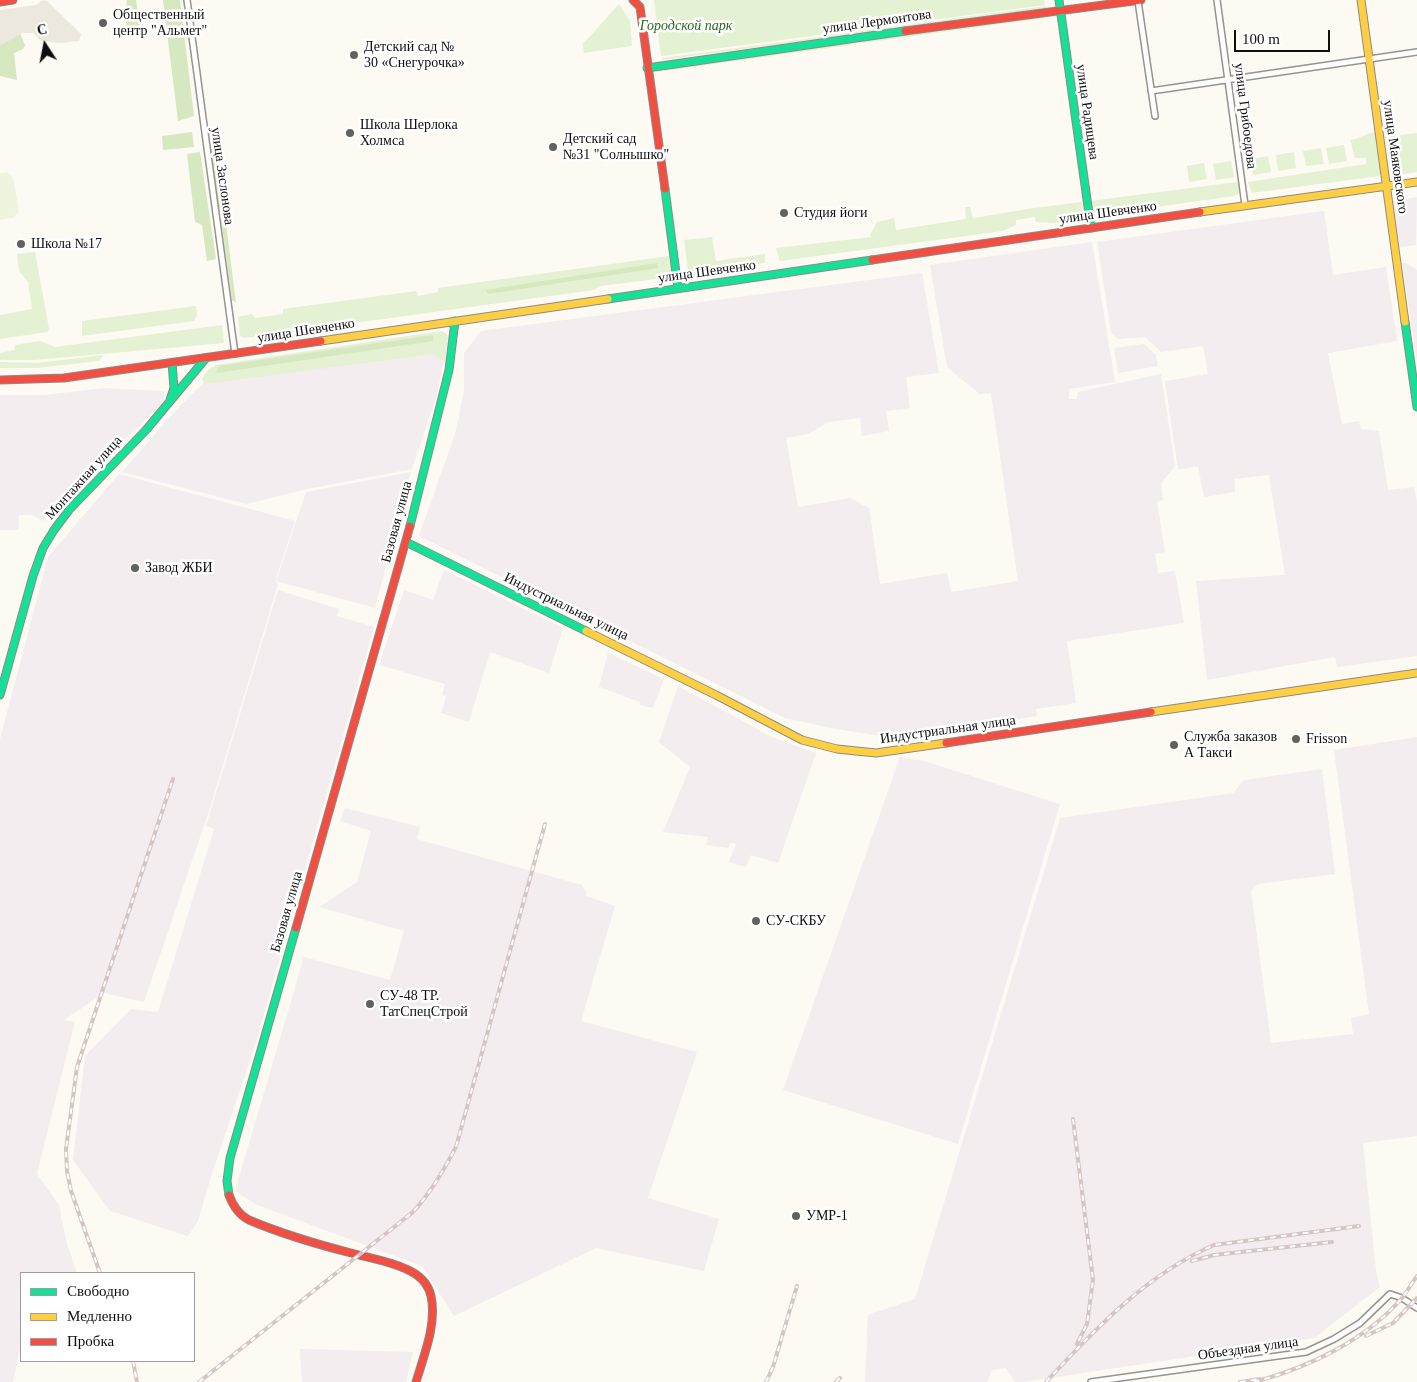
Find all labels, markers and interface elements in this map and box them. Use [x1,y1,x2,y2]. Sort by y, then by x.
street label: улица Лермонтова [822,6,932,38]
place label: Общественный центр "Альмет" [113,7,207,40]
marker: Общественный центр "Альмет" [97,17,109,29]
park label: Городской парк [640,18,732,34]
north arrow [20,20,70,70]
scale bar [1237,20,1333,52]
text: С [36,21,48,38]
text: 100 m [1242,31,1280,47]
place label: Детский сад № 30 «Снегурочка» [364,39,465,72]
marker: Детский сад № 30 «Снегурочка» [348,49,360,61]
street label: улица Грибоедова [1230,62,1260,170]
street label: улица Радищева [1072,63,1102,161]
street label: улица Маяковского [1379,99,1411,215]
place label: Школа Шерлока Холмса [360,117,458,150]
street label: улица Заслонова [207,126,237,226]
marker: Школа Шерлока Холмса [344,127,356,139]
place label: Детский сад №31 "Солнышко" [563,131,669,164]
marker: Детский сад №31 "Солнышко" [547,141,559,153]
street label: улица Шевченко [1058,198,1158,228]
place label: Студия йоги [794,205,867,221]
marker: Студия йоги [778,207,790,219]
place label: Школа №17 [31,236,102,252]
marker: Школа №17 [15,238,27,250]
street label: улица Шевченко [657,257,757,287]
street label: улица Шевченко [256,315,356,347]
street label: Монтажная улица [42,433,126,523]
street label: Базовая улица [378,479,416,565]
place label: Завод ЖБИ [145,560,213,576]
marker: Завод ЖБИ [129,562,141,574]
street label: Индустриальная улица [501,569,631,645]
street label: Индустриальная улица [879,712,1017,748]
place label: Служба заказов А Такси [1184,729,1277,762]
place label: Frisson [1306,731,1347,747]
marker: Frisson [1290,733,1302,745]
marker: Служба заказов А Такси [1168,739,1180,751]
street label: Базовая улица [267,869,307,955]
place label: СУ-СКБУ [766,913,826,929]
marker: СУ-СКБУ [750,915,762,927]
place label: СУ-48 ТР. ТатСпецСтрой [380,988,468,1020]
marker: СУ-48 ТР. ТатСпецСтрой [364,998,376,1010]
place label: УМР-1 [806,1208,848,1224]
marker: УМР-1 [790,1210,802,1222]
legend [20,1272,195,1362]
text: Свободно [67,1283,129,1299]
text: Медленно [67,1308,132,1324]
text: Пробка [67,1333,114,1349]
street label: Объездная улица [1197,1334,1299,1364]

